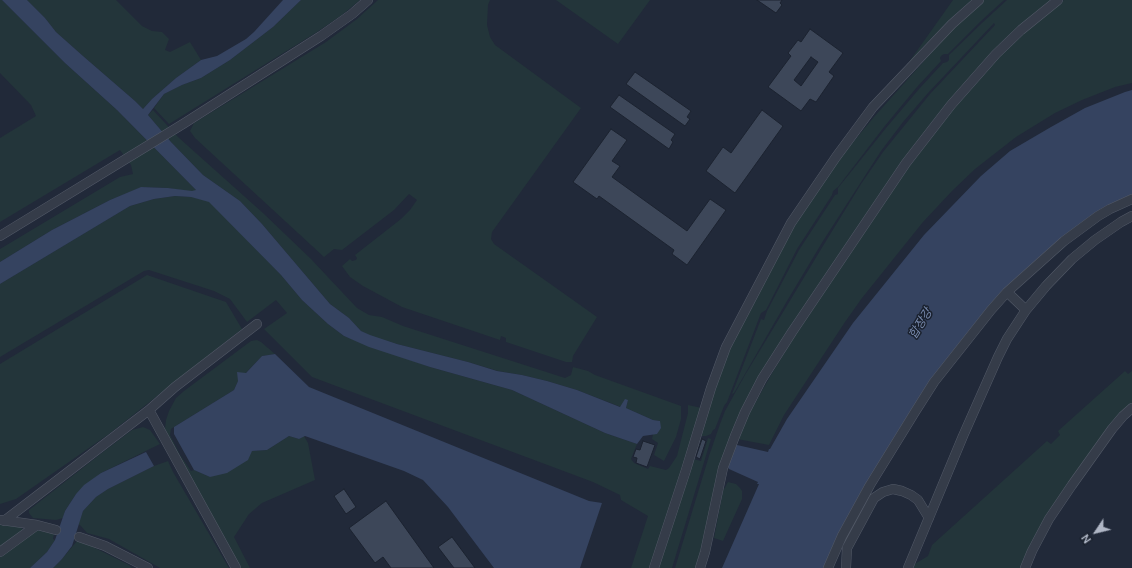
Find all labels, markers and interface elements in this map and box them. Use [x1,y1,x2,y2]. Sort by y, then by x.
water label: 합장강 [906,306,936,342]
north arrow [1076,512,1116,552]
text: N [1078,532,1094,546]

